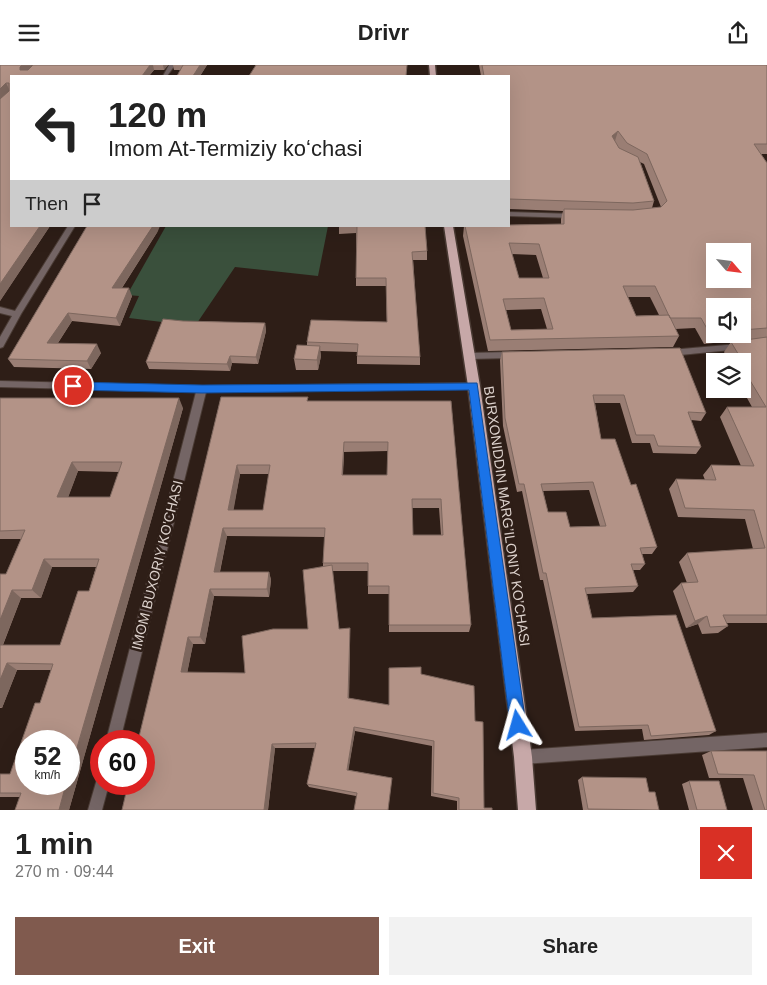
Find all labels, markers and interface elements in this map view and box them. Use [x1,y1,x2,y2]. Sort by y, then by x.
icon: menu [15,19,43,47]
icon: share [724,19,752,47]
text: Drivr [358,20,409,45]
icon: left [25,95,90,160]
text: 120 m [108,95,207,134]
text: Imom At-Termiziy koʻchasi [108,136,362,161]
icon: arrive [78,190,106,218]
text: Then [25,193,68,214]
north arrow [706,243,751,287]
map controls [706,243,751,398]
button: sound [706,298,751,343]
button: layers [706,353,751,398]
pin [52,365,94,407]
icon: arrive [59,372,87,400]
street label: BURXONIDDIN MARG’ILONIY KO’CHASI [481,385,533,647]
street label: IMOM BUXORIY KO'CHASI [128,478,186,652]
position arrow [491,698,543,750]
speed limit sign: 60 [90,730,155,795]
text: 52 [34,742,61,770]
text: km/h [34,768,61,782]
text: 1 min [15,827,93,860]
button: close [700,827,752,879]
text: 270 m · 09:44 [15,863,114,880]
button: Exit [15,917,379,975]
button: Share [389,917,752,975]

